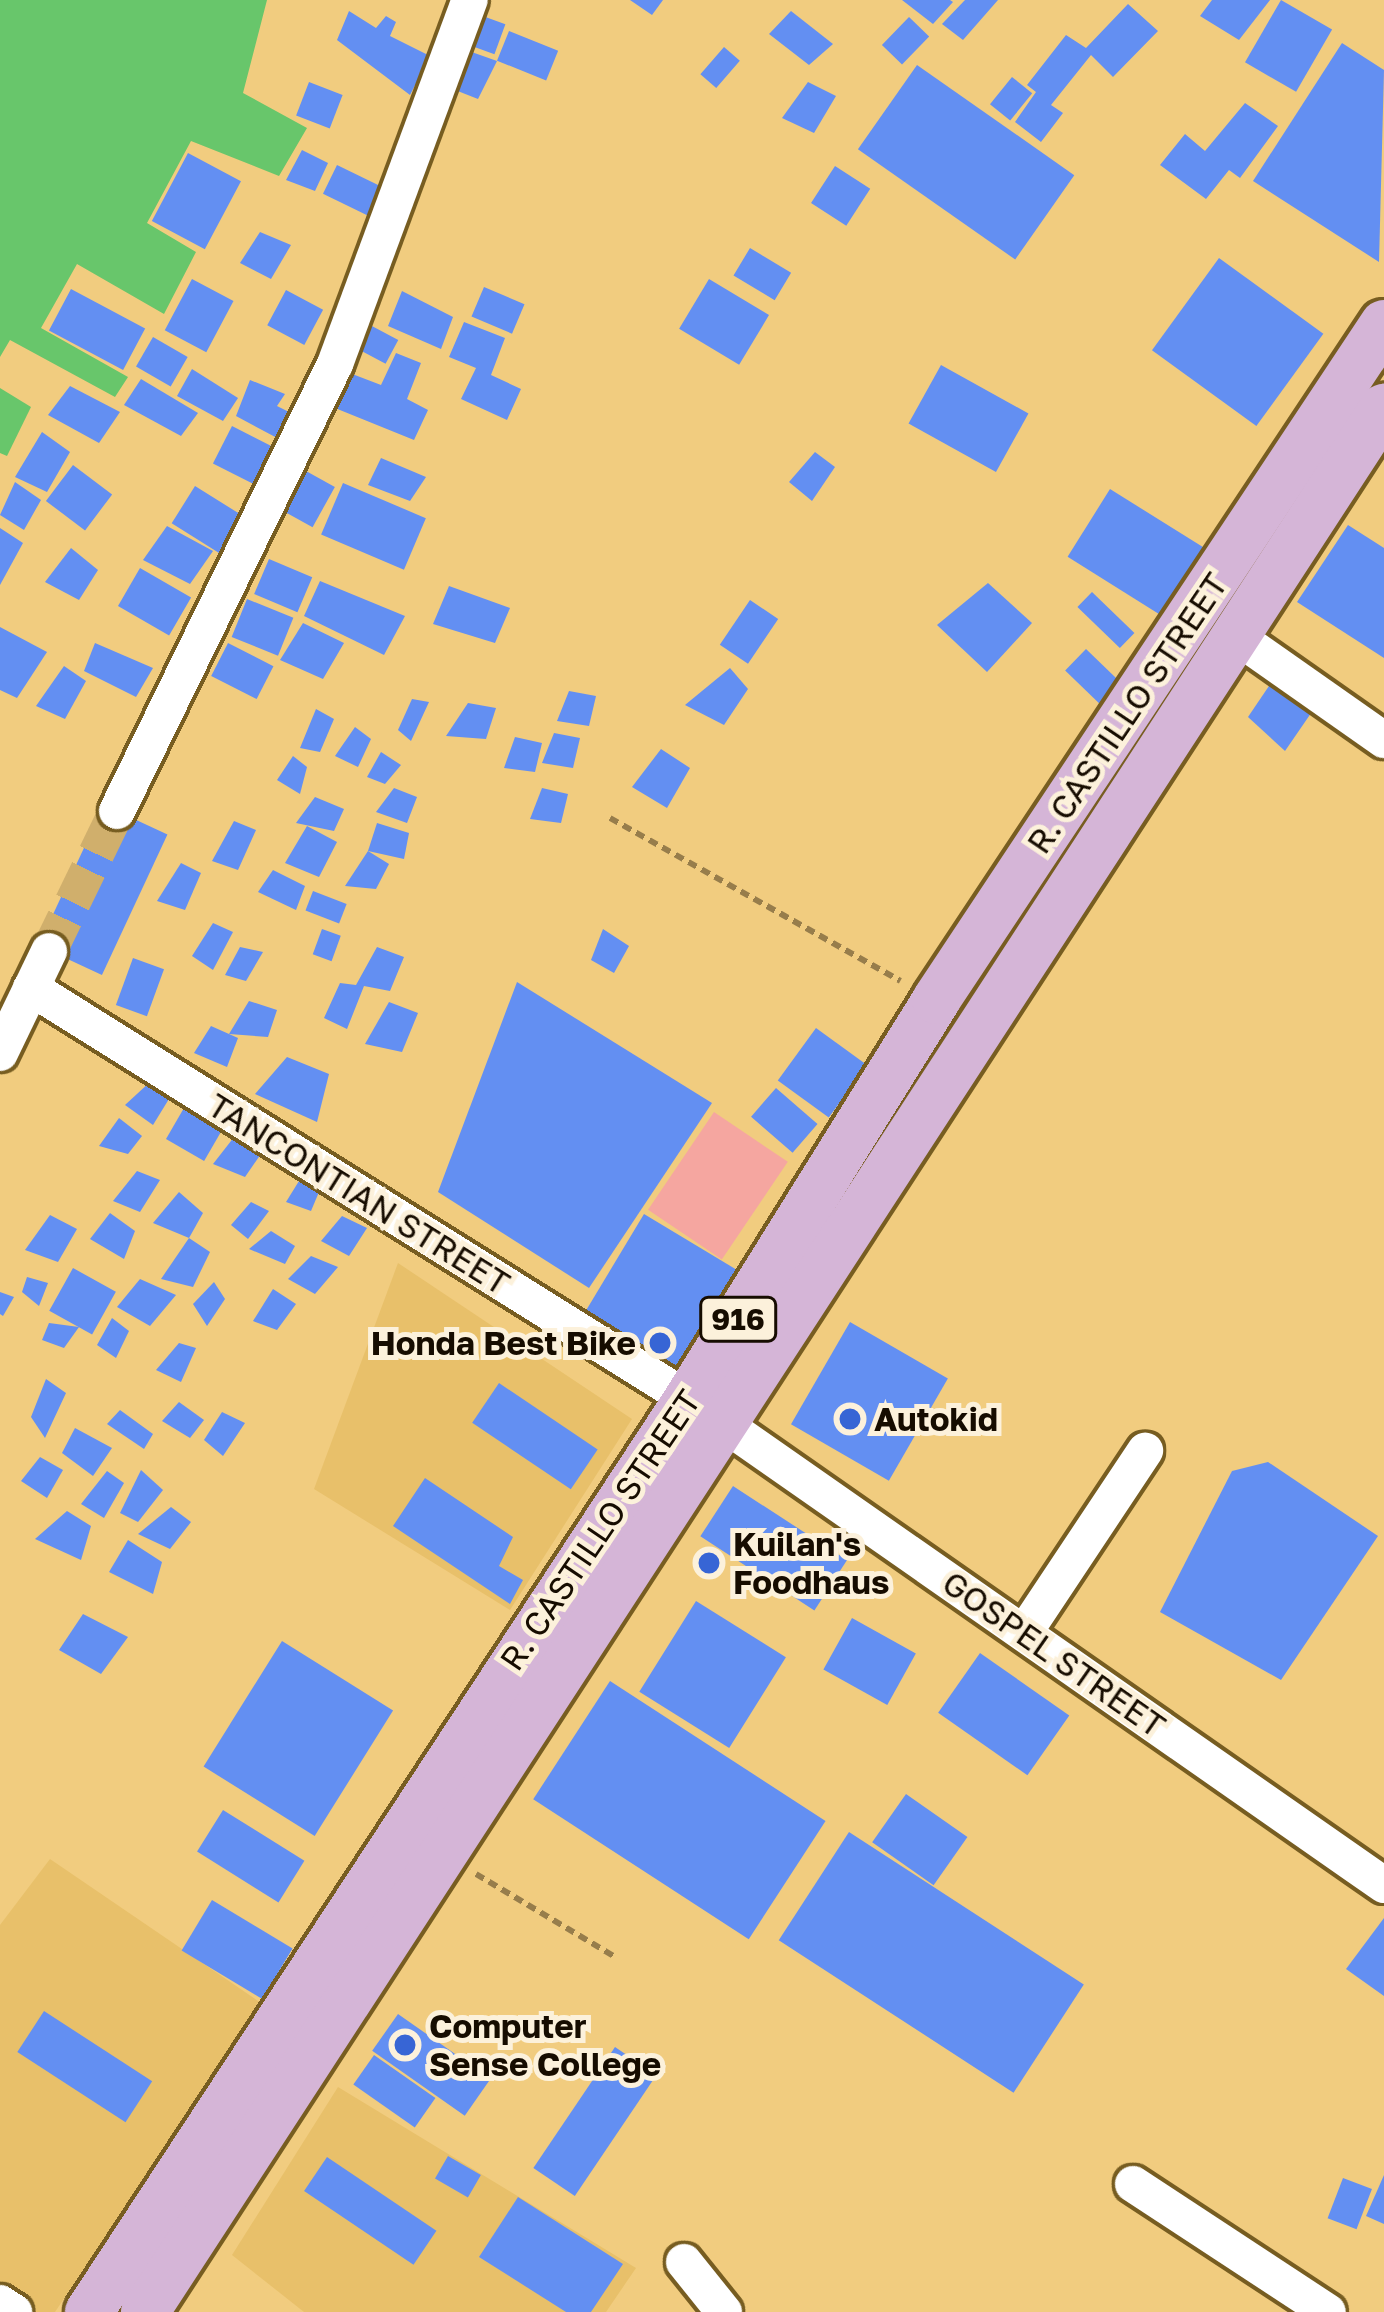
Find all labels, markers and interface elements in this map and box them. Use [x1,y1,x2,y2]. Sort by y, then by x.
street label: R. CASTILLO STREET [1018,565,1236,861]
street label: TANCONTIAN STREET [201,1085,517,1303]
road number: 916 [699,1295,777,1343]
place label: Honda Best Bike [371,1323,636,1363]
marker: Honda Best Bike [647,1330,673,1356]
street label: R. CASTILLO STREET [491,1382,709,1678]
place label: Autokid [874,1399,998,1439]
marker: Autokid [837,1406,863,1432]
place label: Kuilan's Foodhaus [733,1524,889,1602]
marker: Kuilan's Foodhaus [696,1550,722,1576]
street label: GOSPEL STREET [935,1563,1173,1745]
place label: Computer Sense College [429,2006,661,2084]
marker: Computer Sense College [392,2032,418,2058]

